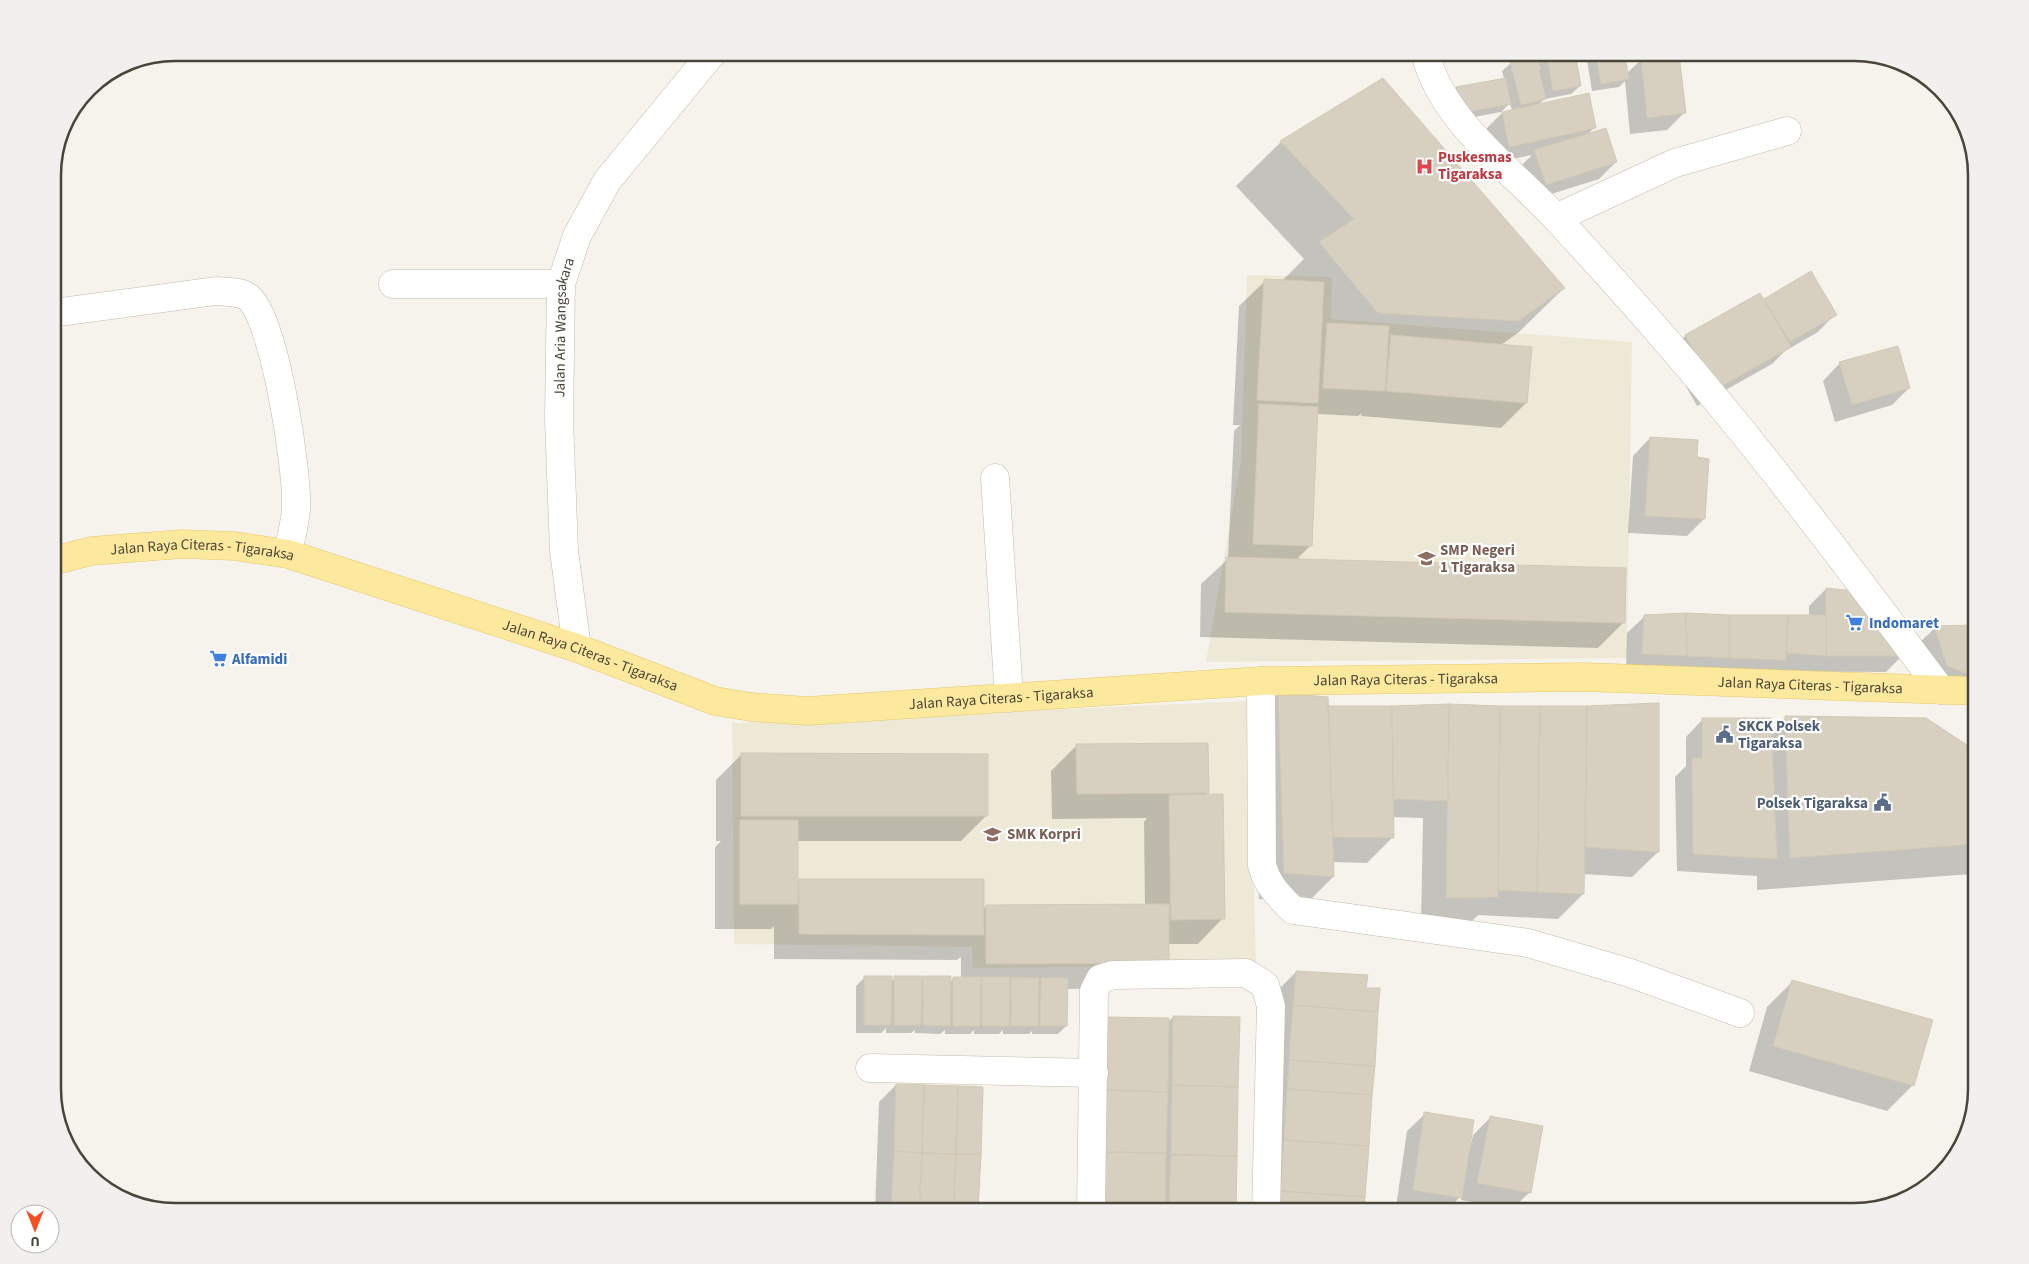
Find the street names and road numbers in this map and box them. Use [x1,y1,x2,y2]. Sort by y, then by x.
street label: Jalan Aria Wangsakara [549,255,580,398]
street label: Jalan Raya Citeras - Tigaraksa [109,534,297,566]
street label: Jalan Raya Citeras - Tigaraksa [500,614,681,697]
street label: Jalan Raya Citeras - Tigaraksa [1313,668,1498,691]
street label: Jalan Raya Citeras - Tigaraksa [1717,672,1903,699]
street label: Jalan Raya Citeras - Tigaraksa [908,682,1094,715]

